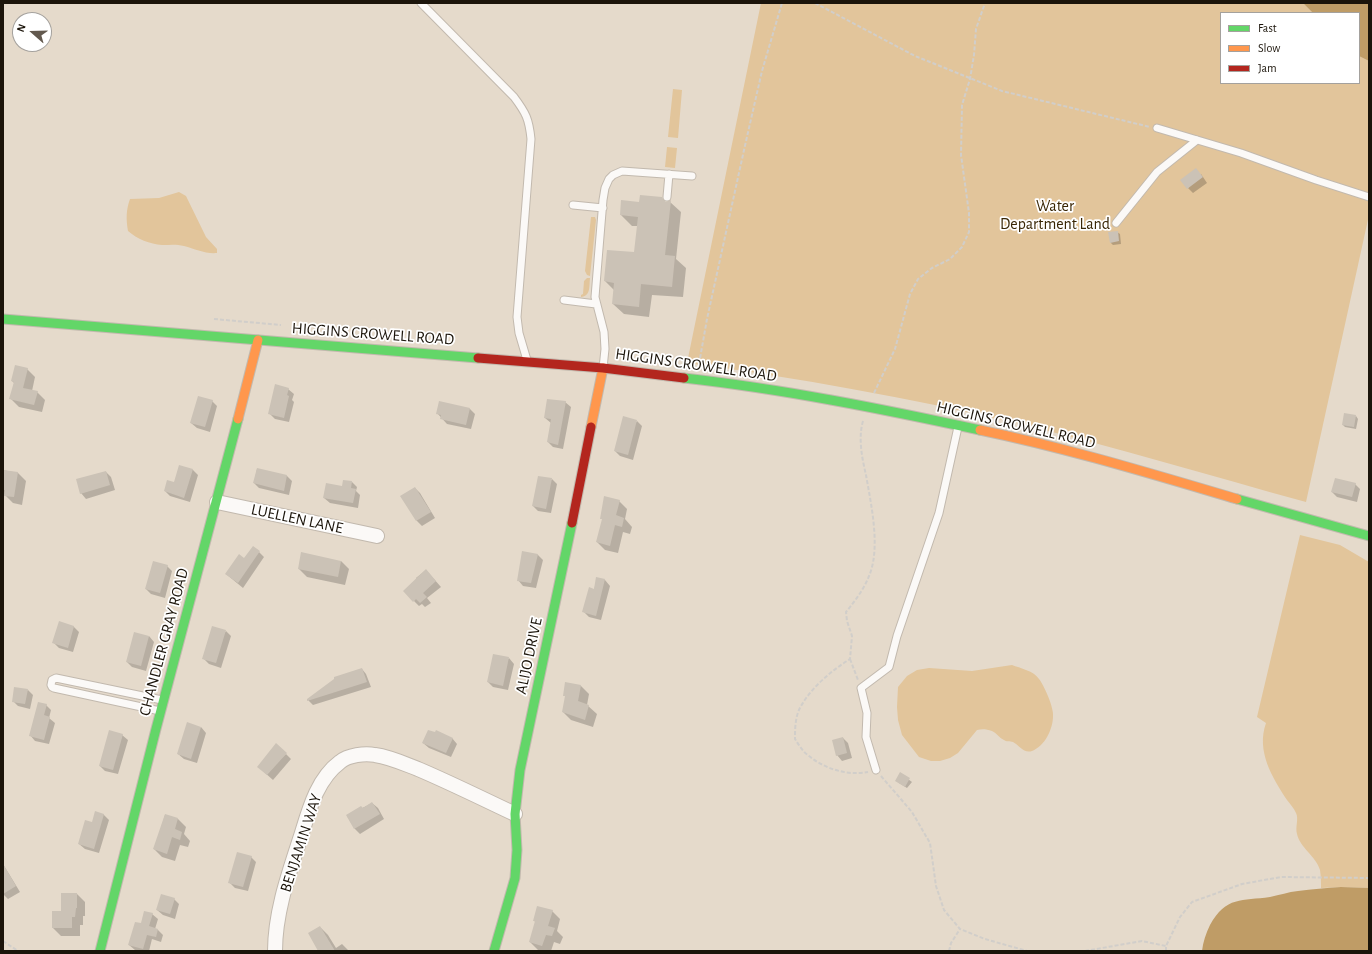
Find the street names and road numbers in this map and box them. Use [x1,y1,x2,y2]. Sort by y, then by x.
street label: HIGGINS CROWELL ROAD [291,319,455,349]
street label: HIGGINS CROWELL ROAD [614,344,778,386]
street label: HIGGINS CROWELL ROAD [935,397,1097,453]
street label: LUELLEN LANE [249,500,345,538]
street label: CHANDLER GRAY ROAD [135,566,193,718]
street label: ALIJO DRIVE [512,616,546,696]
street label: BENJAMIN WAY [276,791,326,895]

